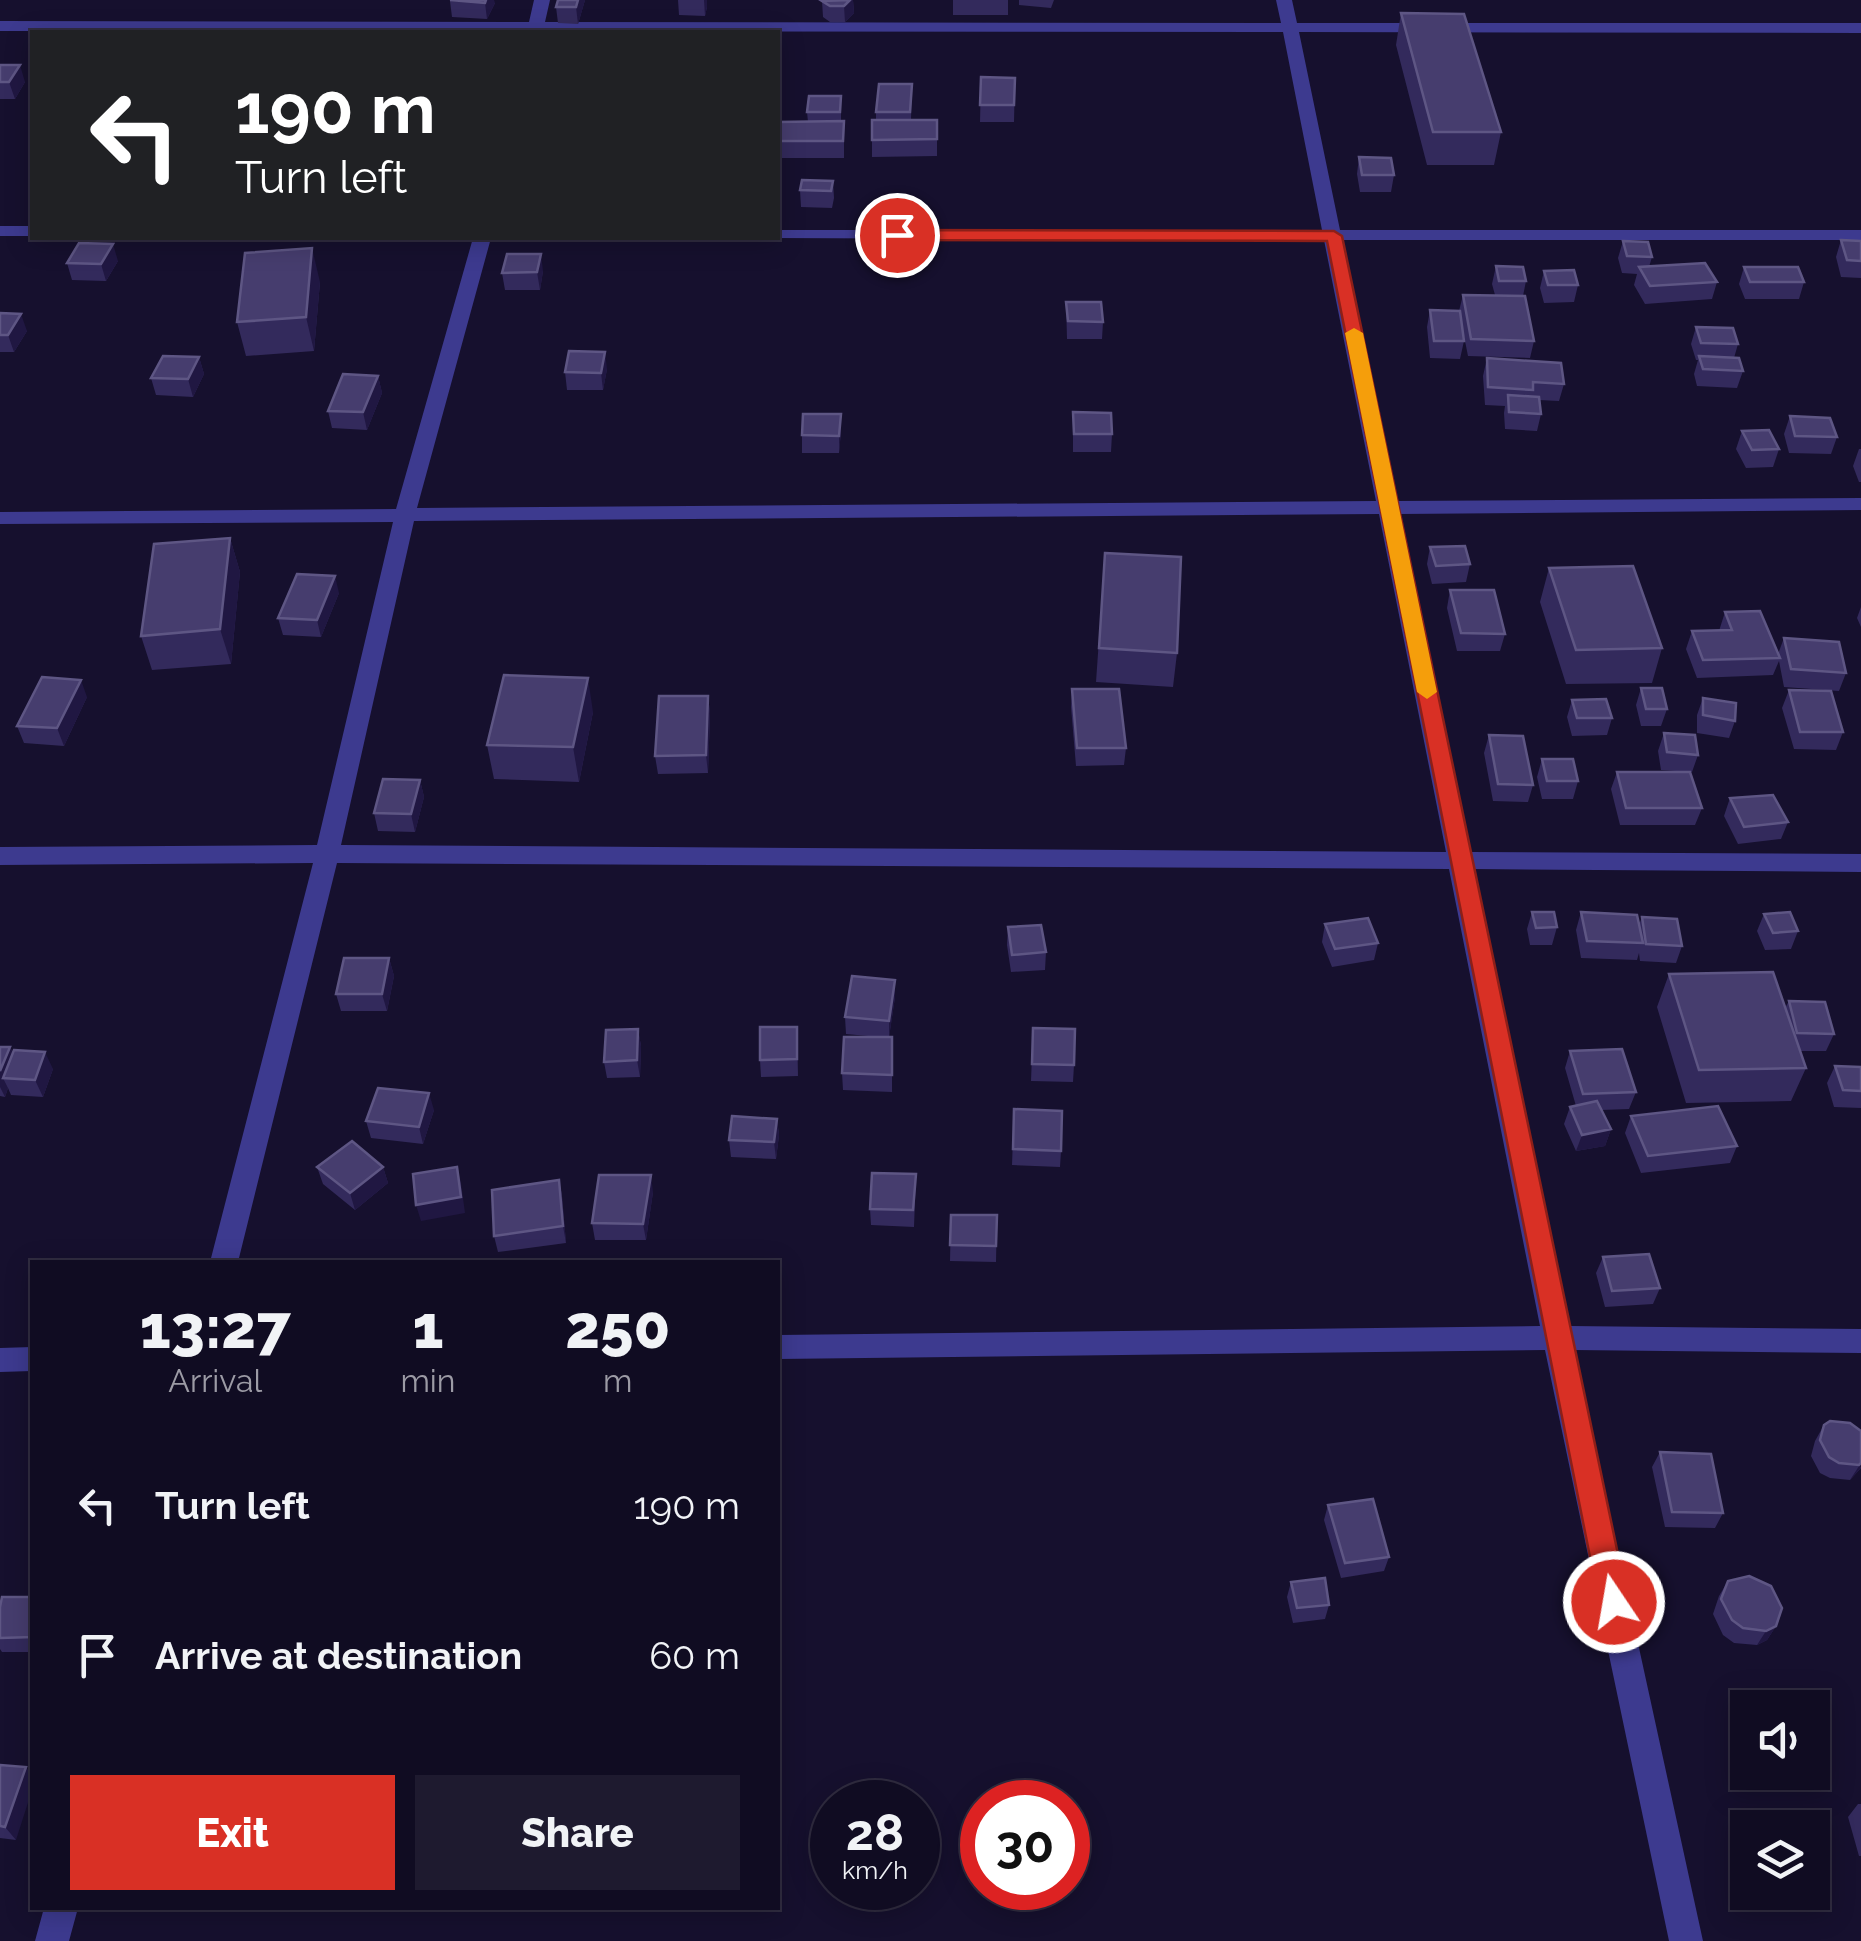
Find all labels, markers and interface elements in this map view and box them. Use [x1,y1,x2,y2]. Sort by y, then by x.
text: 190 m [235,67,436,149]
icon: left [70,70,200,200]
text: Turn left [235,151,407,204]
pin [855,193,940,278]
icon: arrive [870,208,925,263]
text: 13:27 [140,1292,291,1362]
text: 1 [412,1292,443,1362]
text: 250 [565,1292,670,1362]
text: Arrival [168,1362,262,1399]
text: min [400,1362,455,1399]
text: m [603,1362,632,1399]
icon: left [70,1478,125,1533]
text: Turn left [155,1483,310,1528]
text: 190 m [634,1483,740,1528]
position arrow [1562,1550,1666,1654]
icon: arrive [70,1628,125,1683]
text: Arrive at destination [155,1633,522,1678]
text: 60 m [649,1633,740,1678]
map controls [1730,1690,1830,1910]
button: sound [1730,1690,1830,1790]
button: Exit [70,1775,395,1890]
button: Share [415,1775,740,1890]
speed limit sign: 30 [960,1780,1090,1910]
text: 28 [846,1803,904,1862]
button: layers [1730,1810,1830,1910]
text: km/h [842,1855,908,1885]

